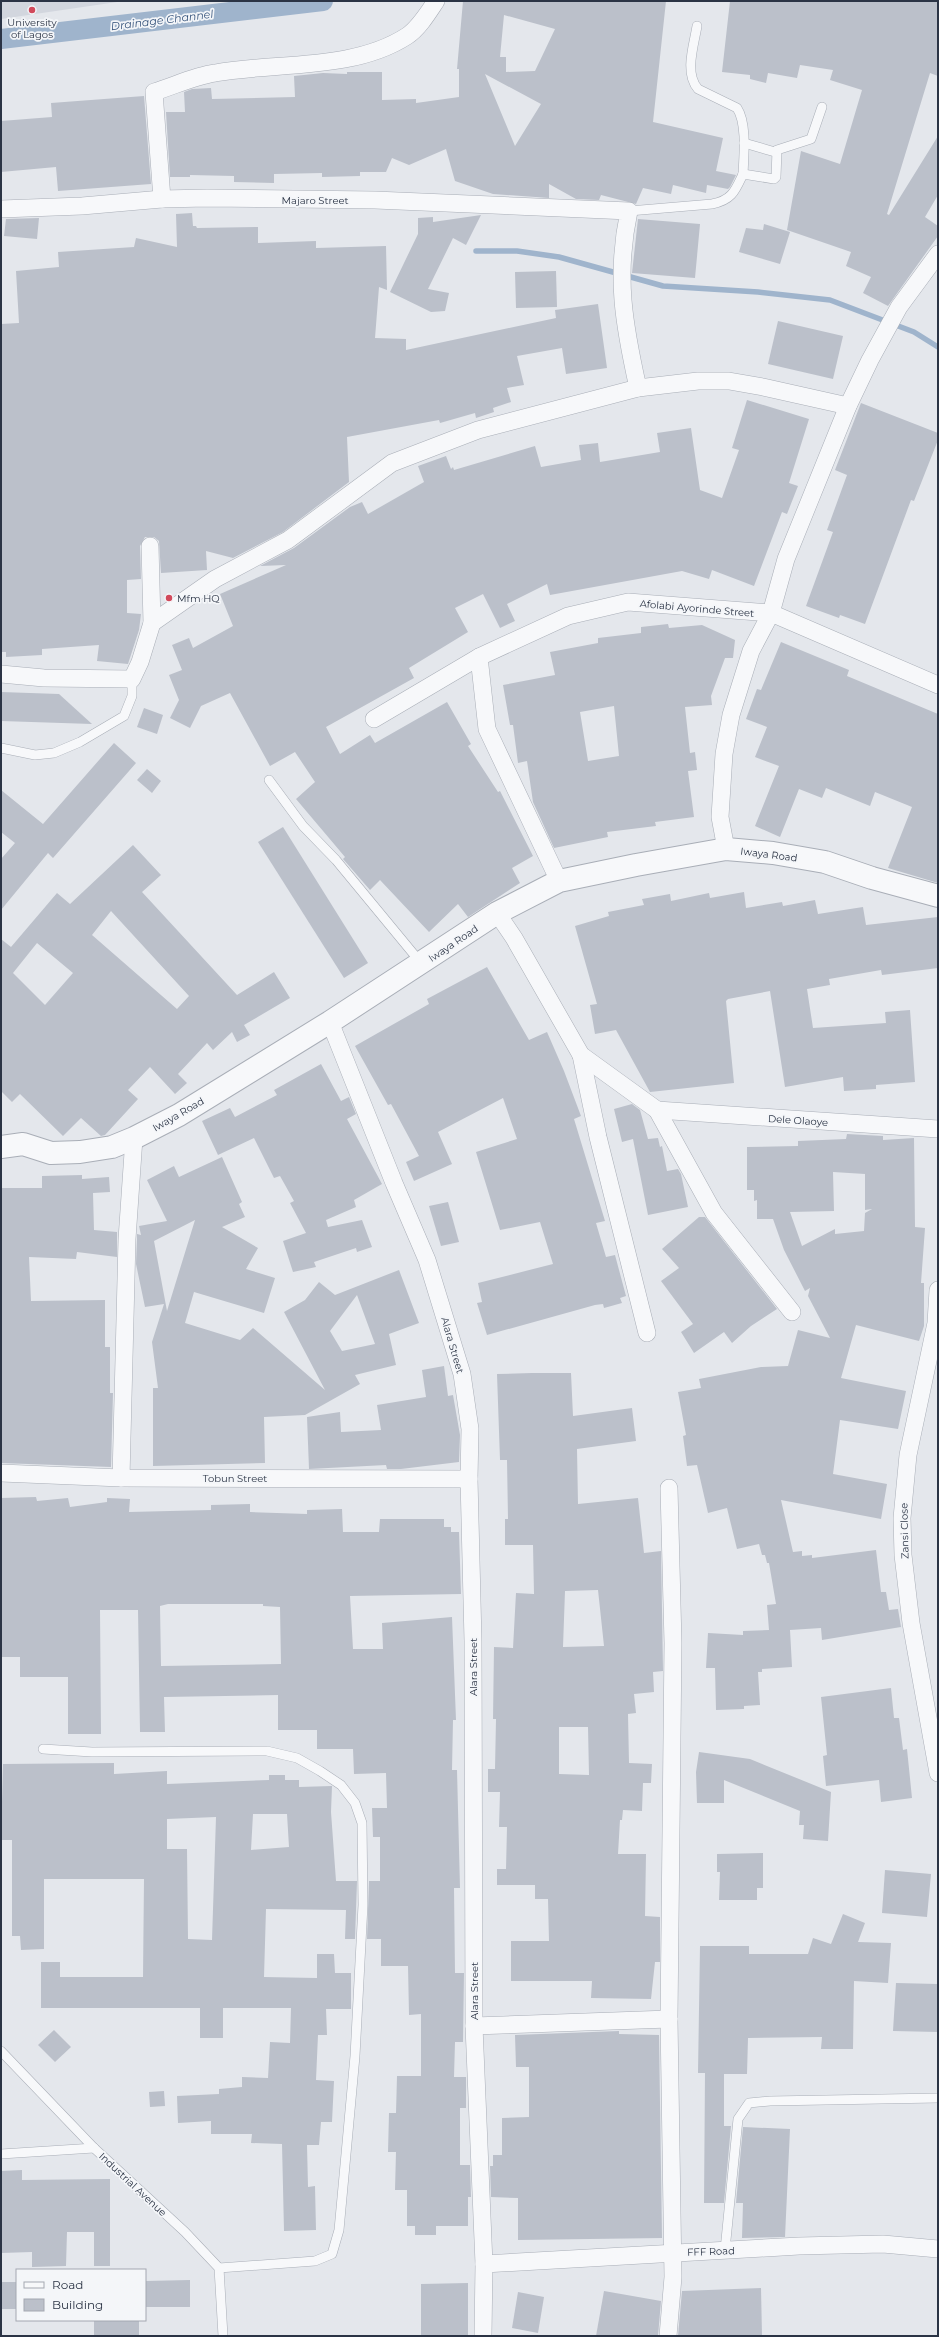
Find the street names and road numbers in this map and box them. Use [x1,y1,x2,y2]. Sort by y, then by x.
street label: Majaro Street [281,194,349,207]
street label: Afolabi Ayorinde Street [639,597,755,620]
street label: Iwaya Road [740,845,798,864]
street label: Iwaya Road [426,922,481,965]
street label: Iwaya Road [150,1094,206,1134]
street label: Dele Olaoye [768,1112,828,1129]
street label: Alara Street [438,1315,467,1375]
street label: Tobun Street [203,1472,267,1485]
street label: Zansi Close [898,1503,911,1559]
street label: Alara Street [467,1638,480,1696]
street label: Alara Street [468,1962,481,2020]
street label: Industrial Avenue [96,2150,169,2219]
street label: FFF Road [687,2244,735,2259]

